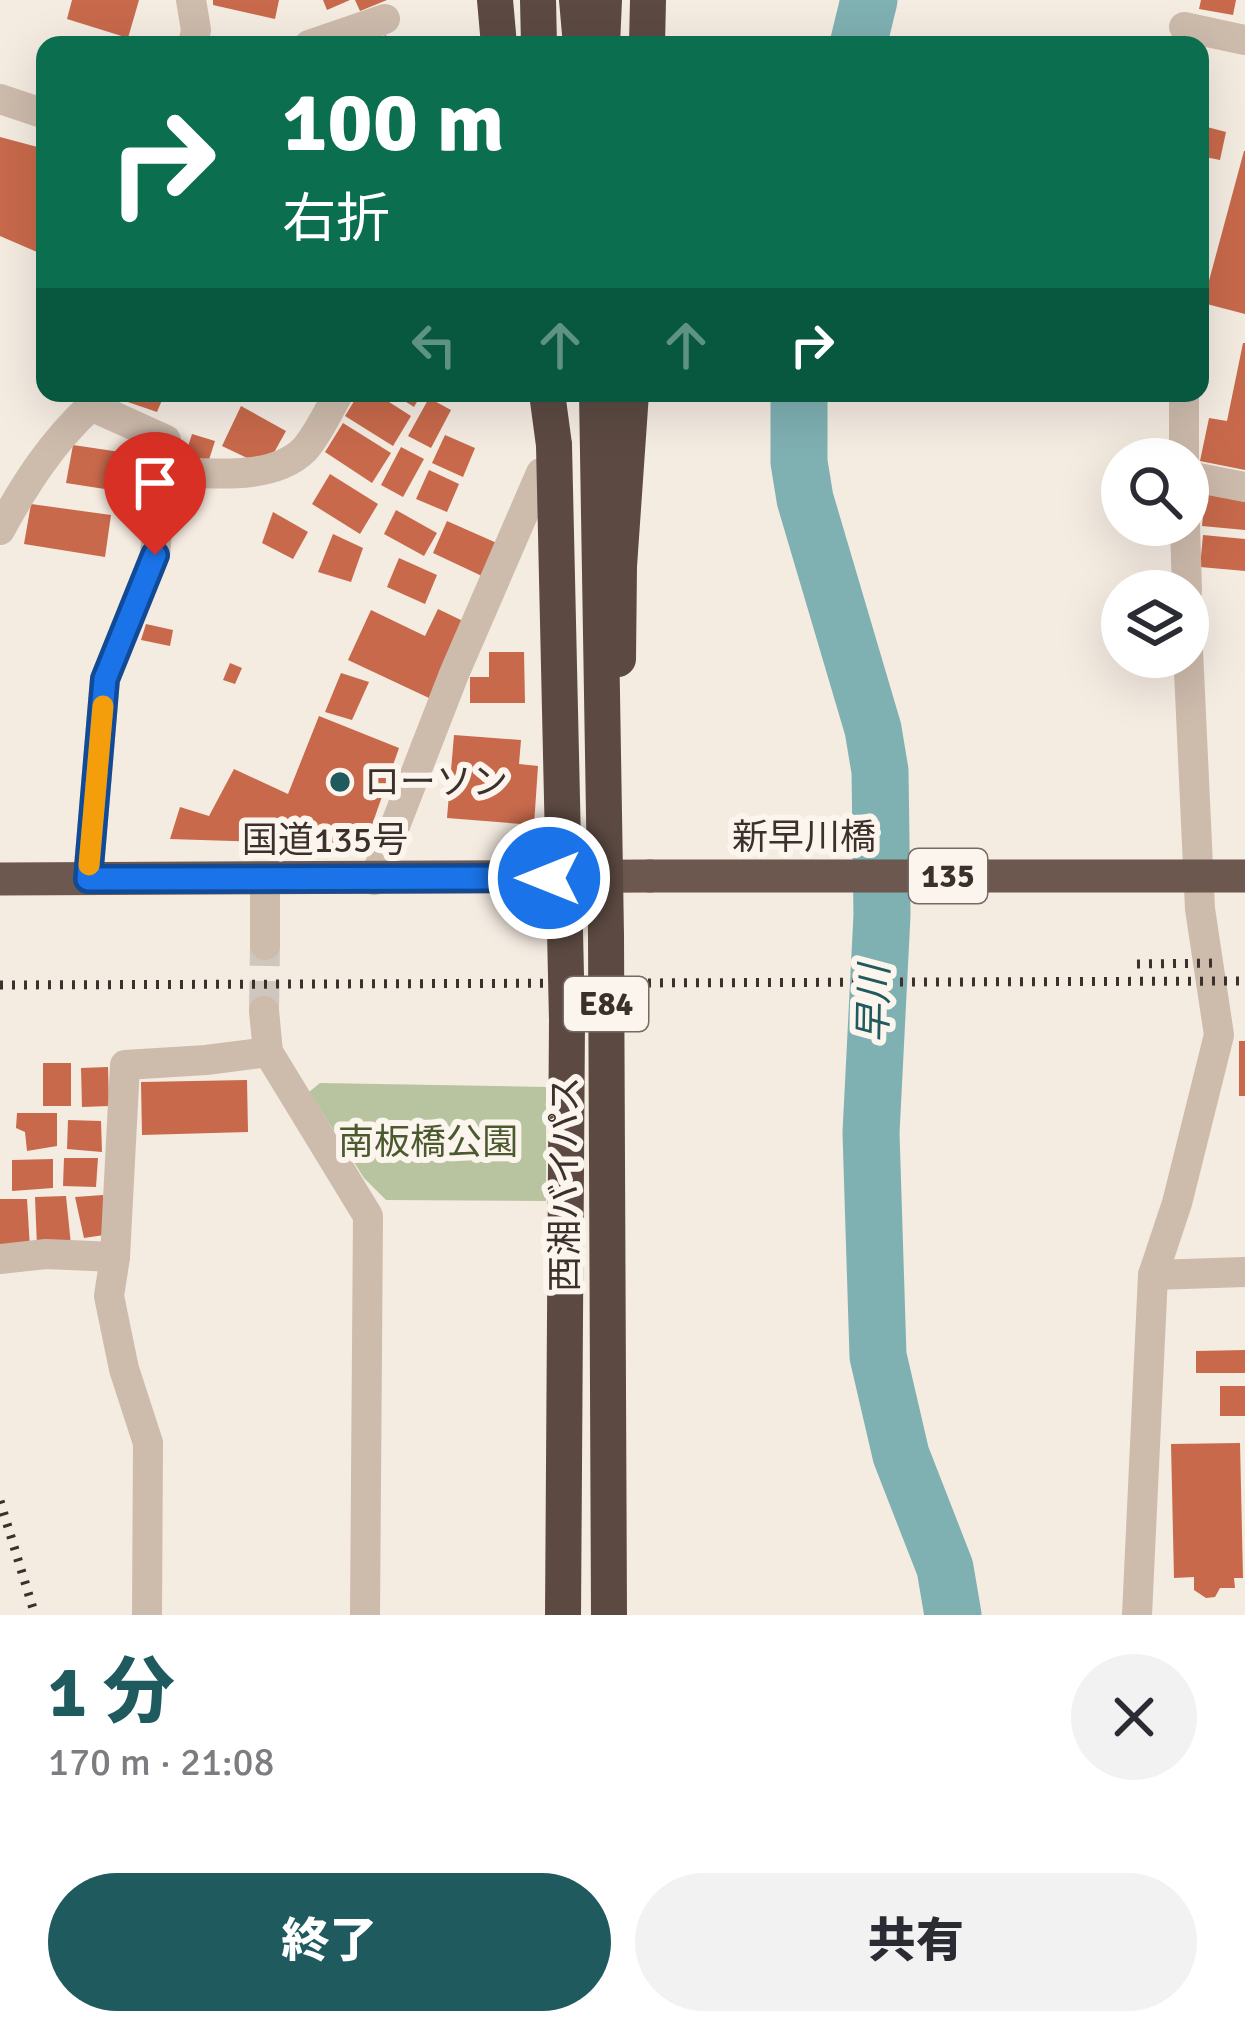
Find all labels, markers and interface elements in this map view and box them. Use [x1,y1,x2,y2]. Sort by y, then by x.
text: 100 m [282,71,504,175]
icon: right [84,84,240,240]
text: 右折 [282,186,390,253]
icon: left [401,312,467,378]
icon: ahead [527,312,593,378]
icon: ahead [653,312,719,378]
icon: right [779,312,845,378]
pin [104,432,206,555]
map controls [1101,438,1209,678]
button: search [1101,438,1209,546]
icon: arrive [122,450,188,516]
button: layers [1101,570,1209,678]
place label: ローソン [364,760,508,805]
marker: ローソン [327,769,353,795]
position arrow [486,815,612,941]
street label: 新早川橋 [732,815,876,860]
street label: 国道135号 [242,818,408,863]
road number: 135 [909,849,987,903]
water label: 早川 [849,961,899,1043]
road number: E84 [564,977,648,1031]
street label: 西湘バイパス [543,1076,588,1292]
park label: 南板橋公園 [338,1120,518,1165]
text: 1 分 [48,1648,175,1737]
button: close [1071,1654,1197,1780]
text: 170 m · 21:08 [48,1738,275,1786]
button: 終了 [48,1873,611,2011]
button: 共有 [635,1873,1197,2011]

